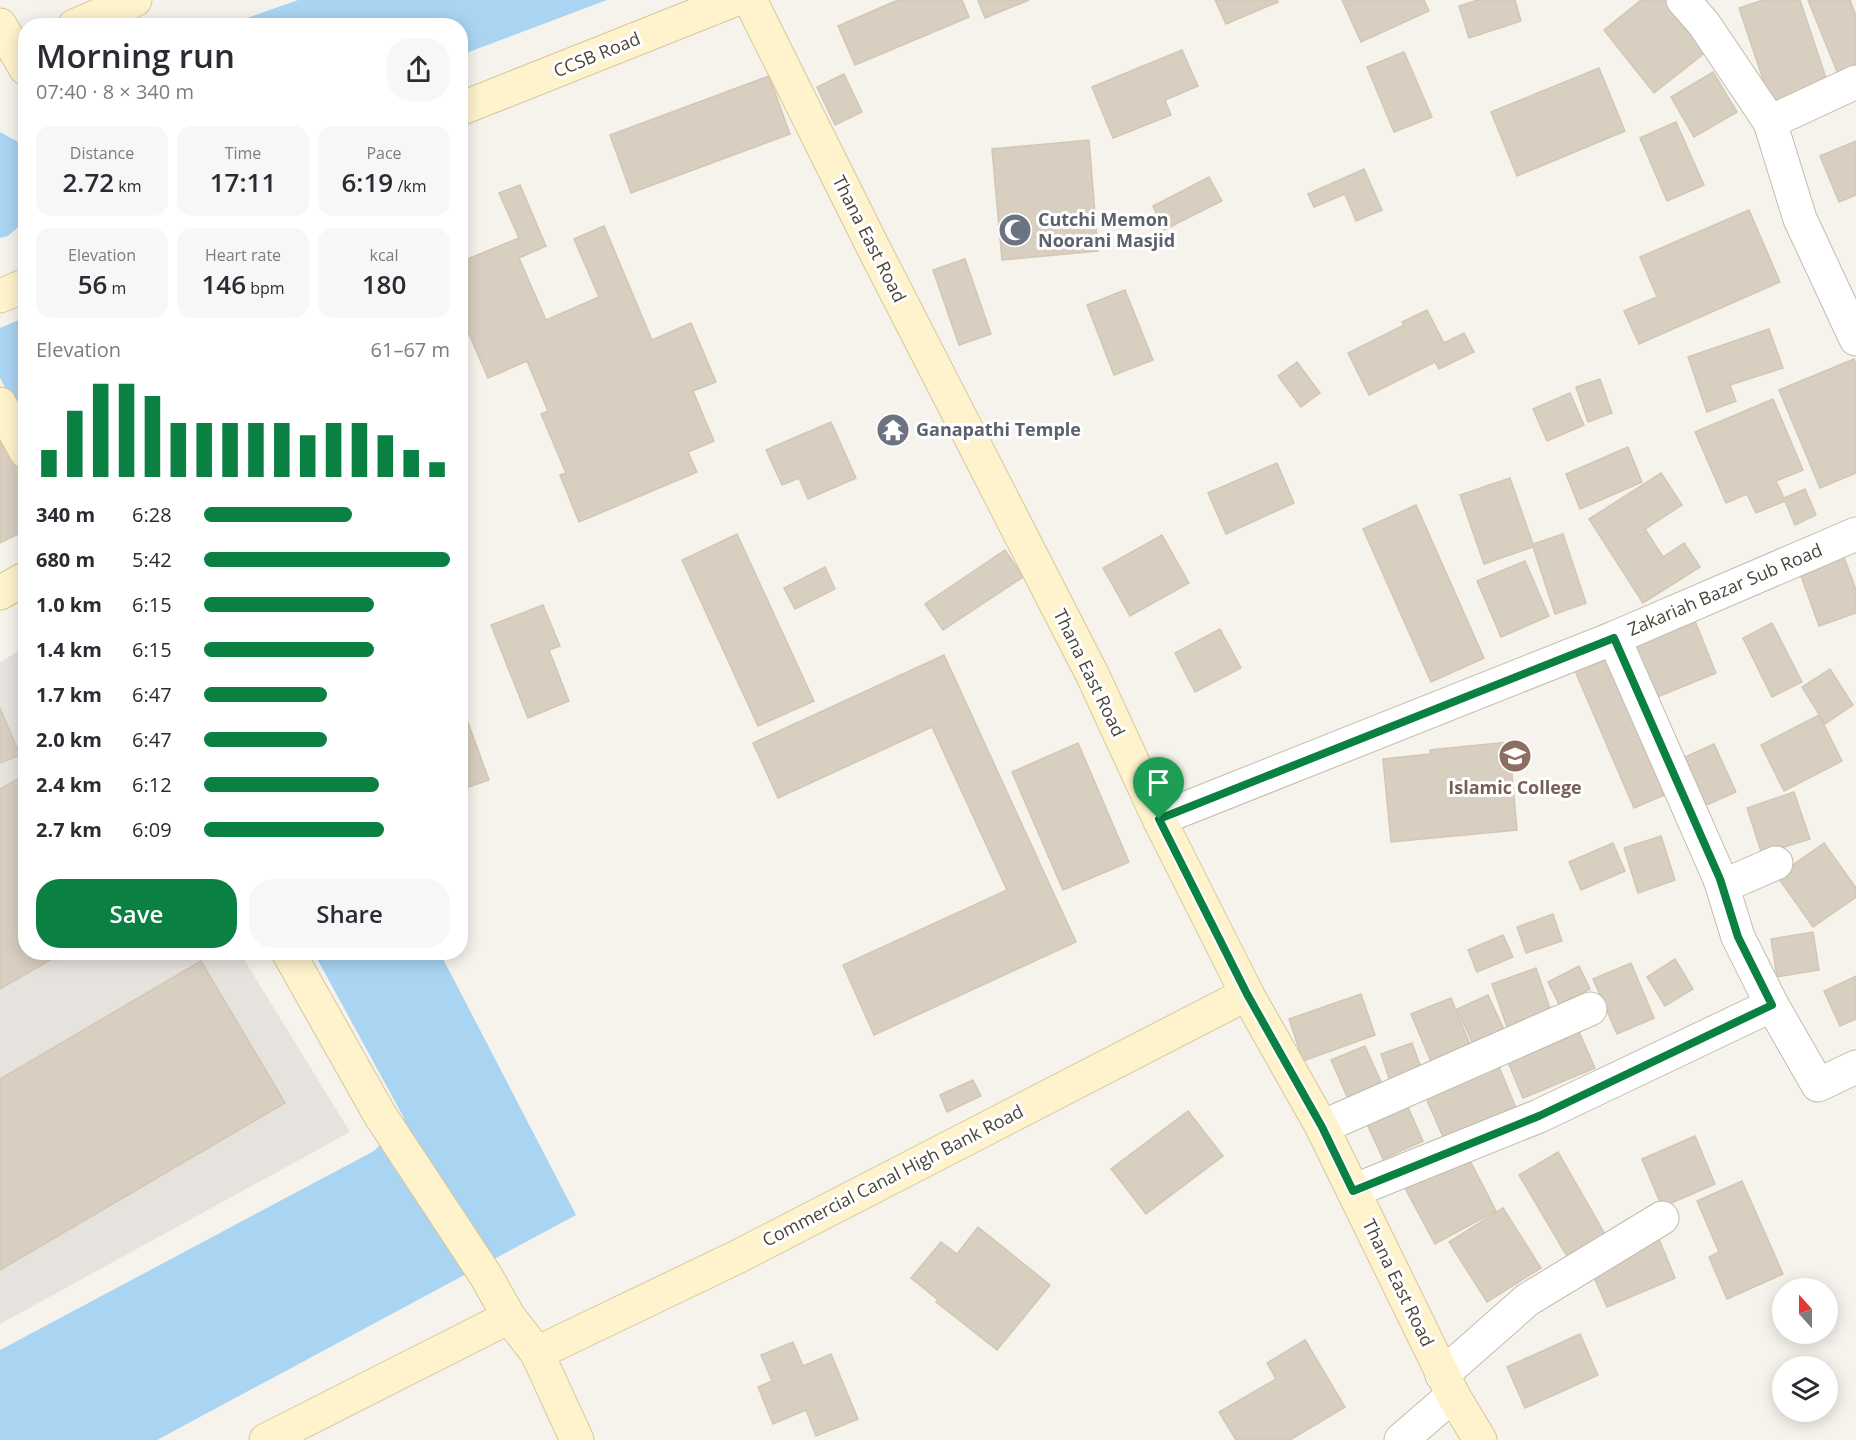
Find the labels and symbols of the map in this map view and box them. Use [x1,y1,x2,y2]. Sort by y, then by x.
street label: CCSB Road [550,26,644,82]
street label: Thana East Road [828,171,912,306]
place label: Cutchi Memon Noorani Masjid [1038,207,1175,252]
mosque icon: Cutchi Memon Noorani Masjid [997,212,1033,248]
temple icon: Ganapathi Temple [875,412,911,448]
place label: Ganapathi Temple [916,417,1081,441]
street label: Zakariah Bazar Sub Road [1624,537,1826,641]
street label: Thana East Road [1049,605,1131,740]
school or university icon: Islamic College [1497,738,1533,774]
pin [1133,757,1184,819]
place label: Islamic College [1448,775,1582,799]
street label: Commercial Canal High Bank Road [758,1099,1027,1252]
street label: Thana East Road [1358,1215,1440,1350]
north arrow [1772,1278,1838,1344]

